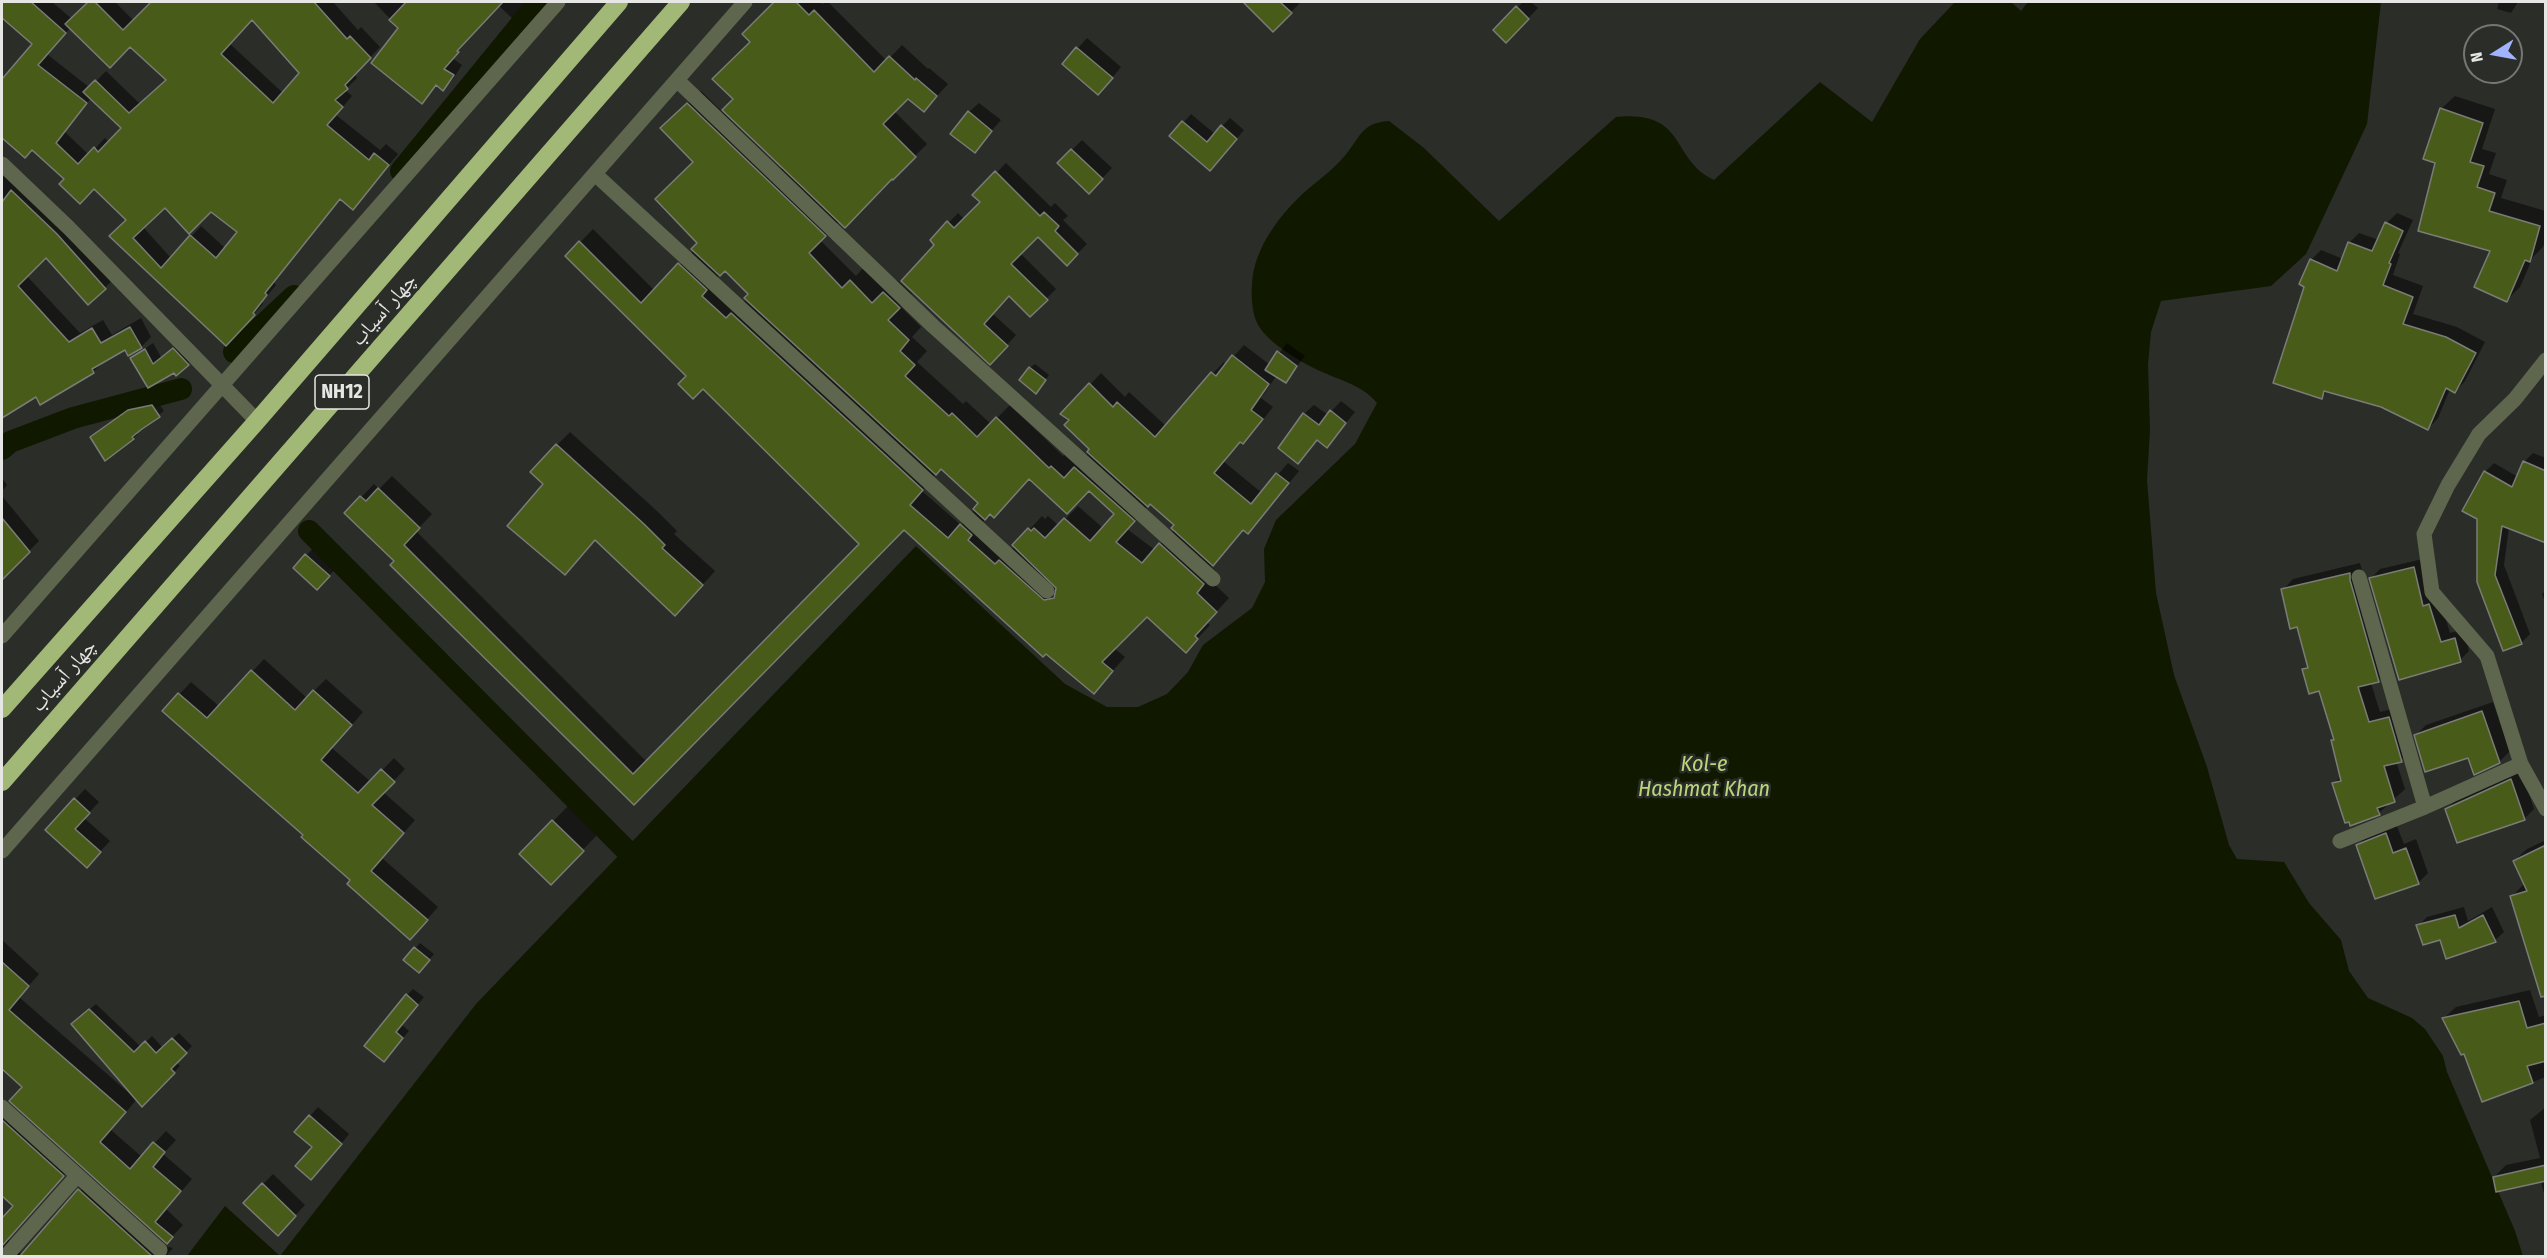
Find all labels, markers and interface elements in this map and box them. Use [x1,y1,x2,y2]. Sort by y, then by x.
north arrow [2463,24,2523,84]
text: N [2467,51,2487,64]
street label: چهار آسیاب [346,269,422,351]
road number: NH12 [315,375,369,409]
street label: چهار آسیاب [26,635,102,717]
water label: Kol-e Hashmat Khan [1638,752,1770,804]

